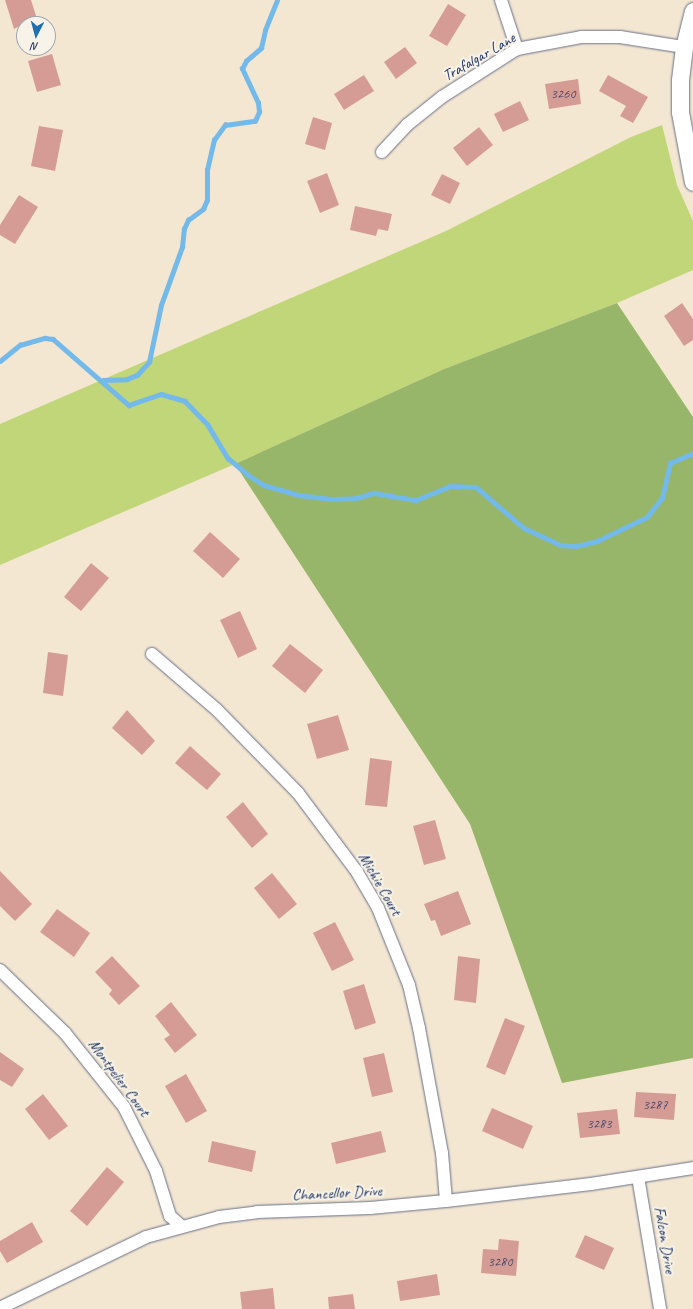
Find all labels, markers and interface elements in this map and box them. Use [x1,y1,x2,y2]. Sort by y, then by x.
north arrow [16,16,56,56]
street label: Trafalgar Lane [439,29,519,85]
text: N [31,40,39,54]
house number: 3260 [550,86,576,102]
street label: Michie Court [354,849,406,919]
street label: Montpelier Court [84,1035,154,1121]
house number: 3287 [642,1097,668,1113]
house number: 3283 [586,1116,612,1132]
street label: Chancellor Drive [292,1181,382,1205]
street label: Falcon Drive [650,1205,680,1275]
house number: 3280 [487,1254,513,1270]

